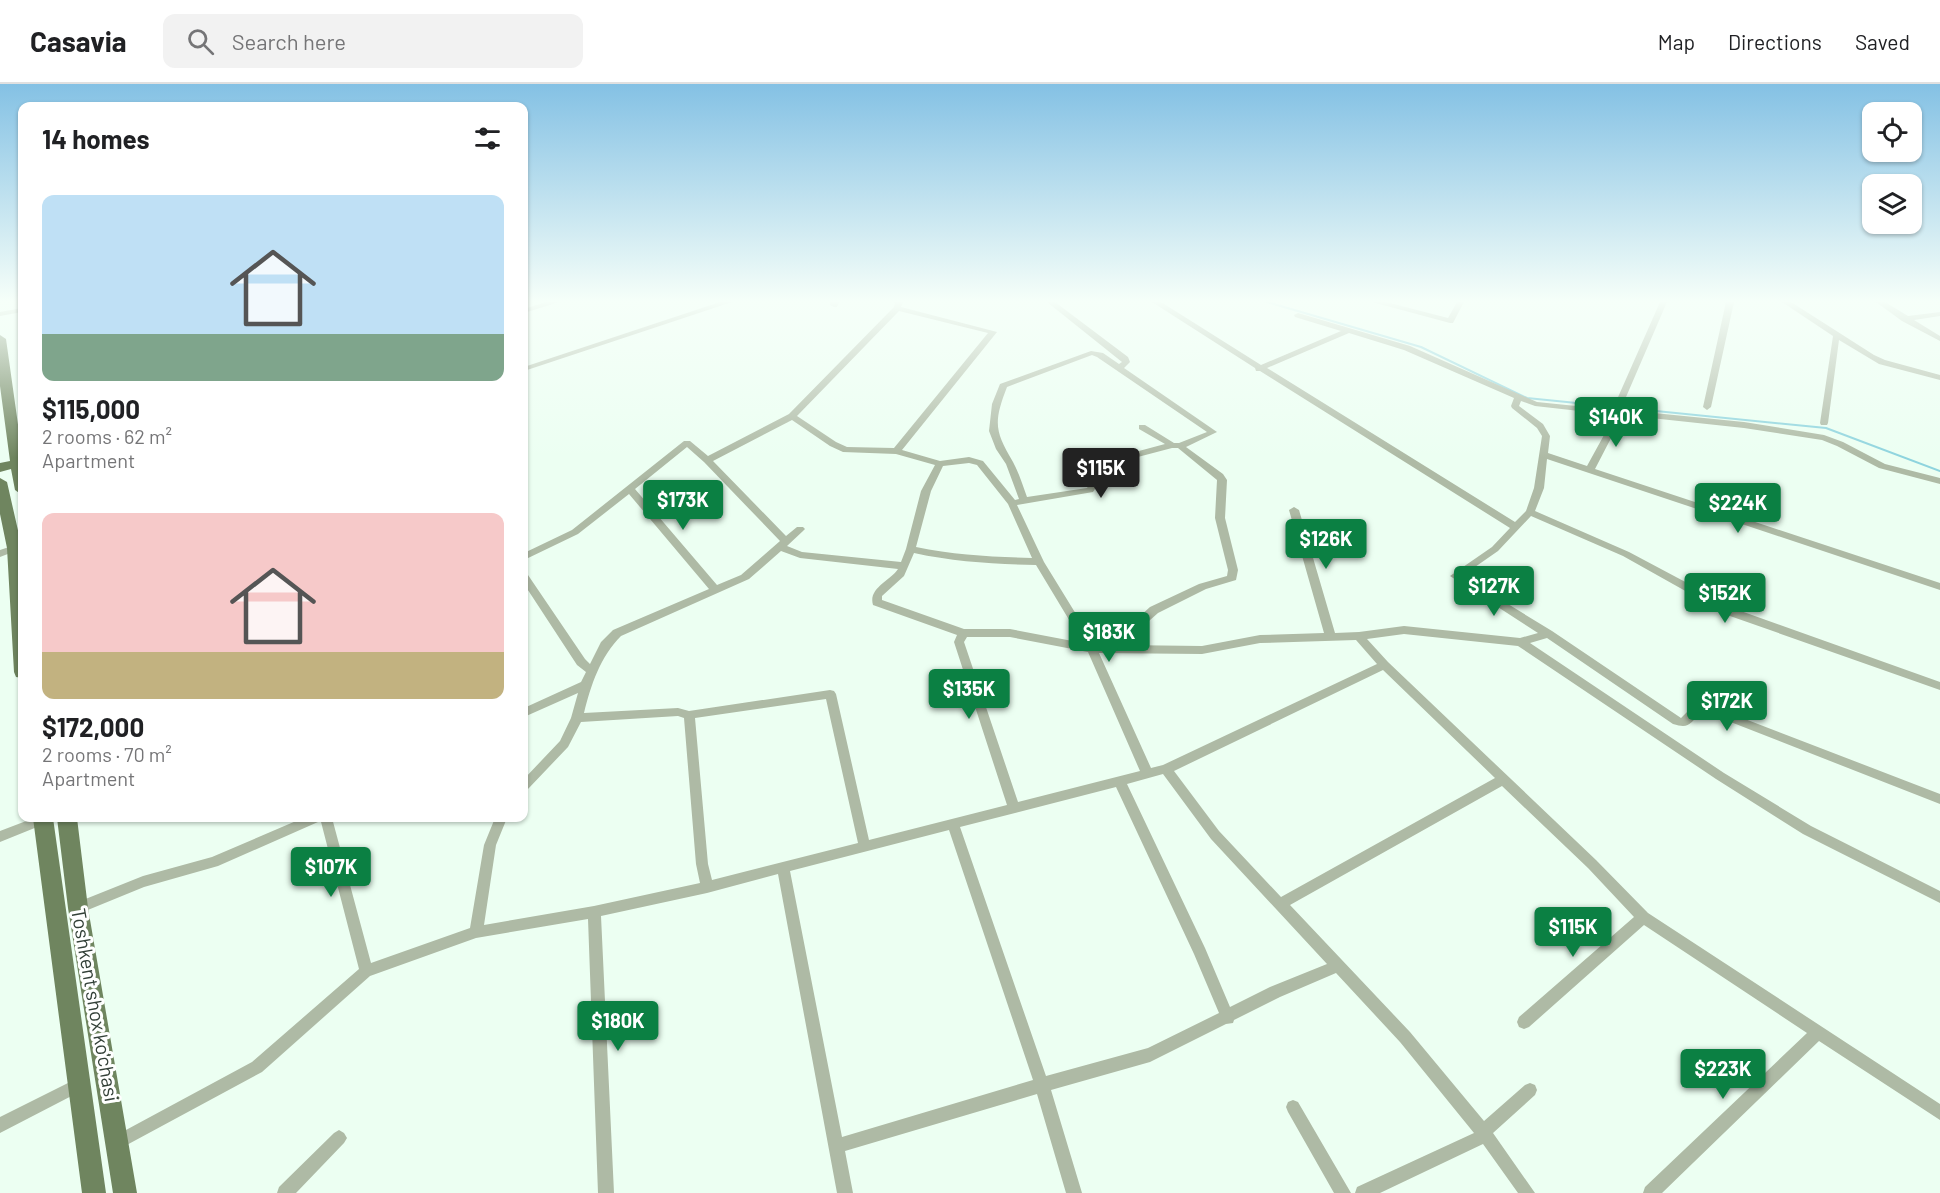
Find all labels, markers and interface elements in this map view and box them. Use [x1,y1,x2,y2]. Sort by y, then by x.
search box [163,14,583,68]
text: Casavia [30,24,127,58]
icon: search [184,25,217,58]
text: Search here [232,28,346,54]
text: Map [1658,29,1695,54]
text: Directions [1728,29,1822,54]
text: Saved [1855,29,1910,54]
map controls [1862,102,1922,234]
button: locate [1862,102,1922,162]
icon: filters [471,122,504,155]
text: 14 homes [42,123,149,154]
button: layers [1862,174,1922,234]
icon: home [219,234,327,342]
text: $115,000 [42,393,140,424]
pin: $140K [1574,397,1658,448]
text: $140K [1589,404,1643,428]
text: 2 rooms · 62 m² [42,424,172,448]
text: Apartment [42,448,135,472]
pin: $115K [1059,448,1143,499]
text: $115K [1076,455,1126,479]
pin: $173K [641,480,725,531]
pin: $224K [1696,483,1780,534]
text: $173K [657,487,709,511]
text: $224K [1709,490,1767,514]
pin: $126K [1284,519,1368,570]
text: $126K [1300,526,1352,550]
icon: home [219,552,327,660]
pin: $127K [1452,566,1536,617]
text: $127K [1468,573,1520,597]
pin: $152K [1683,573,1767,624]
text: $152K [1698,580,1752,604]
pin: $183K [1067,612,1151,663]
text: $183K [1083,619,1135,643]
pin: $135K [927,669,1011,720]
text: $135K [943,676,995,700]
pin: $172K [1685,681,1769,732]
text: $172K [1701,688,1753,712]
text: $172,000 [42,711,144,742]
text: 2 rooms · 70 m² [42,742,172,766]
text: Apartment [42,766,135,790]
pin: $107K [289,847,373,898]
text: $107K [305,854,357,878]
street label: Toshkent shox ko'chasi [67,906,125,1103]
pin: $115K [1531,907,1615,958]
text: $115K [1548,914,1598,938]
pin: $180K [576,1001,660,1052]
text: $180K [591,1008,645,1032]
pin: $223K [1681,1049,1765,1100]
text: $223K [1695,1056,1751,1080]

